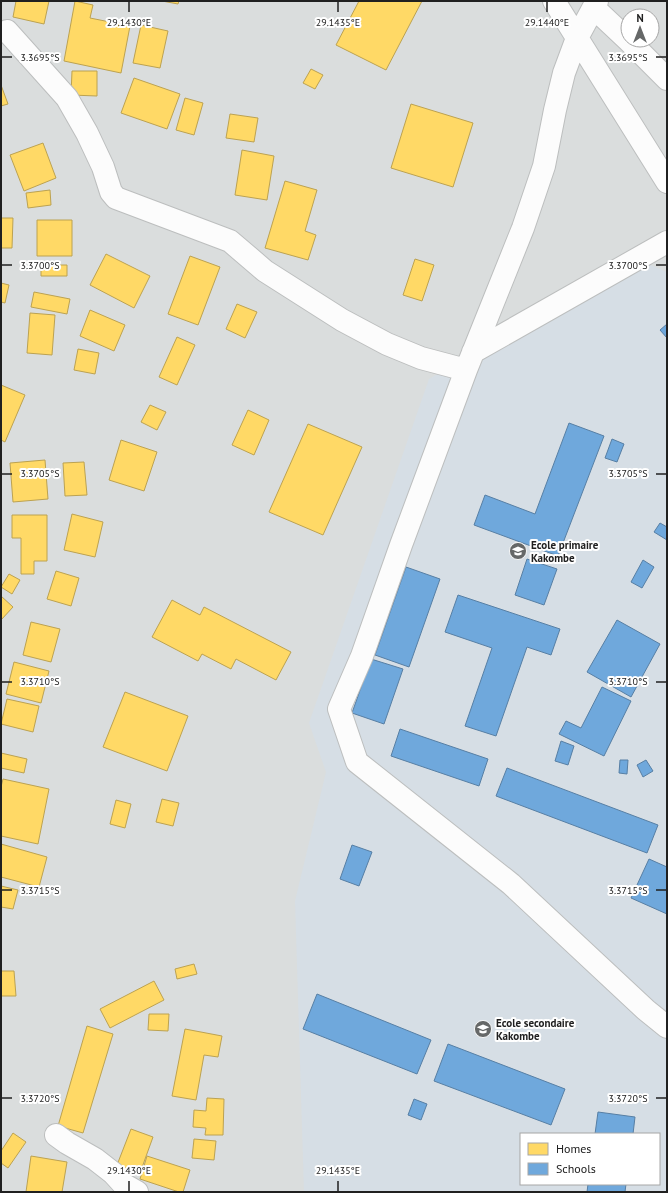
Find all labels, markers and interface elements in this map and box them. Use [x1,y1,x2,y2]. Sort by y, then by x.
north arrow [620,8,660,48]
text: N [636,11,644,25]
text: 29.1430°E [107,16,151,29]
text: 29.1435°E [316,16,360,29]
text: 29.1440°E [525,16,569,29]
text: 3.3695°S [21,51,59,64]
text: 3.3695°S [609,51,647,64]
text: 3.3700°S [21,259,59,272]
text: 3.3700°S [609,259,647,272]
text: 3.3705°S [21,467,59,480]
text: 3.3705°S [609,467,647,480]
place label: Ecole primaire Kakombe [531,538,599,565]
school or university icon: Ecole primaire Kakombe [508,541,528,561]
text: 3.3710°S [21,675,59,688]
text: 3.3710°S [609,675,647,688]
text: 3.3715°S [21,884,59,897]
text: 3.3715°S [609,884,647,897]
place label: Ecole secondaire Kakombe [496,1016,575,1043]
school or university icon: Ecole secondaire Kakombe [473,1019,493,1039]
text: 3.3720°S [21,1092,59,1105]
text: 3.3720°S [609,1092,647,1105]
legend [520,1133,660,1185]
text: Homes [556,1141,591,1156]
text: Schools [556,1161,596,1176]
text: 29.1430°E [107,1164,151,1177]
text: 29.1435°E [316,1164,360,1177]

